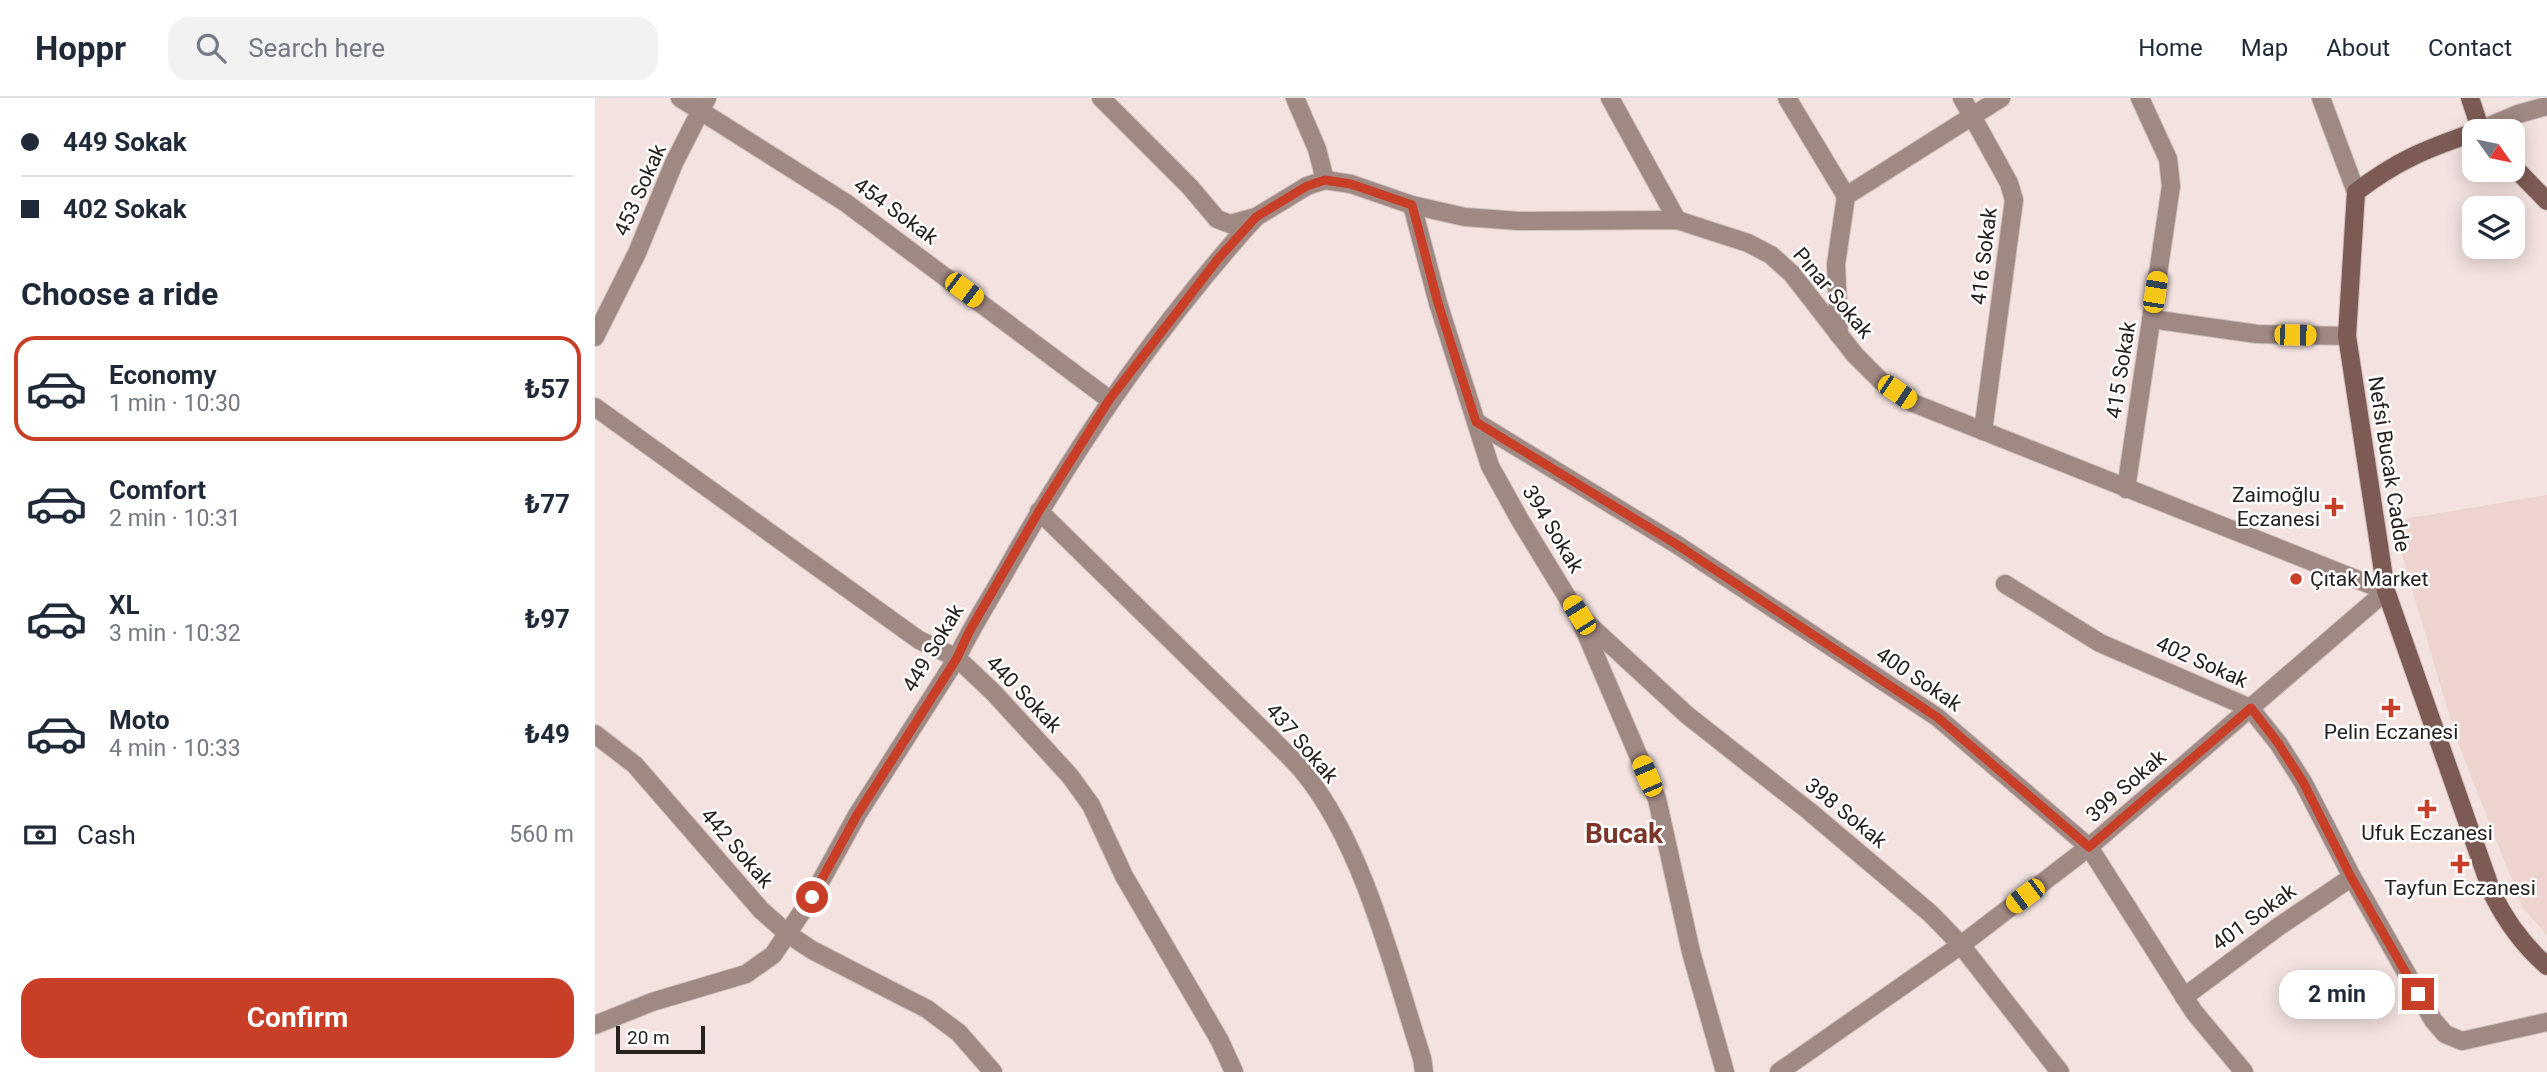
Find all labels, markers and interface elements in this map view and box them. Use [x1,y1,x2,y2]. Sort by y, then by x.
search box [168,17,658,80]
text: Hoppr [35,29,126,68]
icon: search [192,29,230,67]
text: Search here [248,33,385,63]
text: Home [2138,34,2203,62]
text: Map [2241,34,2288,62]
text: About [2326,34,2390,62]
text: Contact [2428,34,2512,62]
north arrow [2462,119,2525,182]
map controls [2462,119,2525,259]
text: 449 Sokak [63,127,187,157]
street label: 453 Sokak [609,140,671,240]
street label: 454 Sokak [849,173,943,250]
text: 402 Sokak [63,194,187,224]
button: layers [2462,196,2525,259]
street label: 416 Sokak [1966,206,2002,306]
street label: Pınar Sokak [1788,243,1878,343]
car [941,269,988,311]
car [2142,270,2169,314]
text: Choose a ride [21,275,218,313]
street label: 415 Sokak [2101,319,2141,420]
car [2274,324,2317,346]
icon: car [25,357,88,420]
text: Economy [109,360,216,390]
car [1874,372,1921,412]
text: ₺57 [525,374,570,404]
street label: Nefsi Bucak Cadde [2363,375,2415,553]
text: 1 min · 10:30 [109,390,241,417]
icon: car [25,472,88,535]
text: Comfort [109,475,206,505]
street label: 394 Sokak [1518,481,1589,577]
place label: Zaimoğlu Eczanesi [2232,483,2320,531]
text: ₺77 [525,489,570,519]
marker: Zaimoğlu Eczanesi [2326,499,2342,515]
text: 2 min · 10:31 [109,505,241,532]
place label: Çıtak Market [2310,567,2428,591]
marker: Çıtak Market [2288,571,2304,587]
icon: car [25,587,88,650]
text: XL [109,590,140,620]
car [1559,592,1600,638]
street label: 449 Sokak [898,600,969,696]
text: ₺97 [525,604,570,634]
text: 3 min · 10:32 [109,620,241,647]
street label: 402 Sokak [2152,631,2252,693]
street label: 400 Sokak [1872,642,1967,716]
street label: 440 Sokak [981,650,1067,738]
street label: 437 Sokak [1261,698,1343,788]
marker: Pelin Eczanesi [2383,700,2399,716]
icon: car [25,702,88,765]
text: Moto [109,705,170,735]
text: ₺49 [525,719,570,749]
place label: Pelin Eczanesi [2324,720,2458,744]
text: 4 min · 10:33 [109,735,241,762]
street label: 399 Sokak [2081,745,2171,827]
car [1630,753,1665,799]
street label: 398 Sokak [1800,773,1892,853]
marker: Ufuk Eczanesi [2419,801,2435,817]
street label: 442 Sokak [696,803,778,893]
icon: cash [21,816,59,854]
district label: Bucak [1585,817,1664,850]
text: Cash [77,820,136,850]
text: 560 m [509,821,574,848]
place label: Ufuk Eczanesi [2361,821,2493,845]
marker: Tayfun Eczanesi [2452,856,2468,872]
car [2002,875,2049,917]
place label: Tayfun Eczanesi [2384,876,2536,900]
street label: 401 Sokak [2207,878,2301,955]
route start [796,881,828,913]
callout: 2 min [2278,970,2393,1018]
button: Confirm [21,978,574,1058]
route end [2402,978,2434,1010]
text: 2 min [2308,981,2366,1008]
scale bar [616,1023,705,1055]
text: 20 m [627,1026,670,1049]

